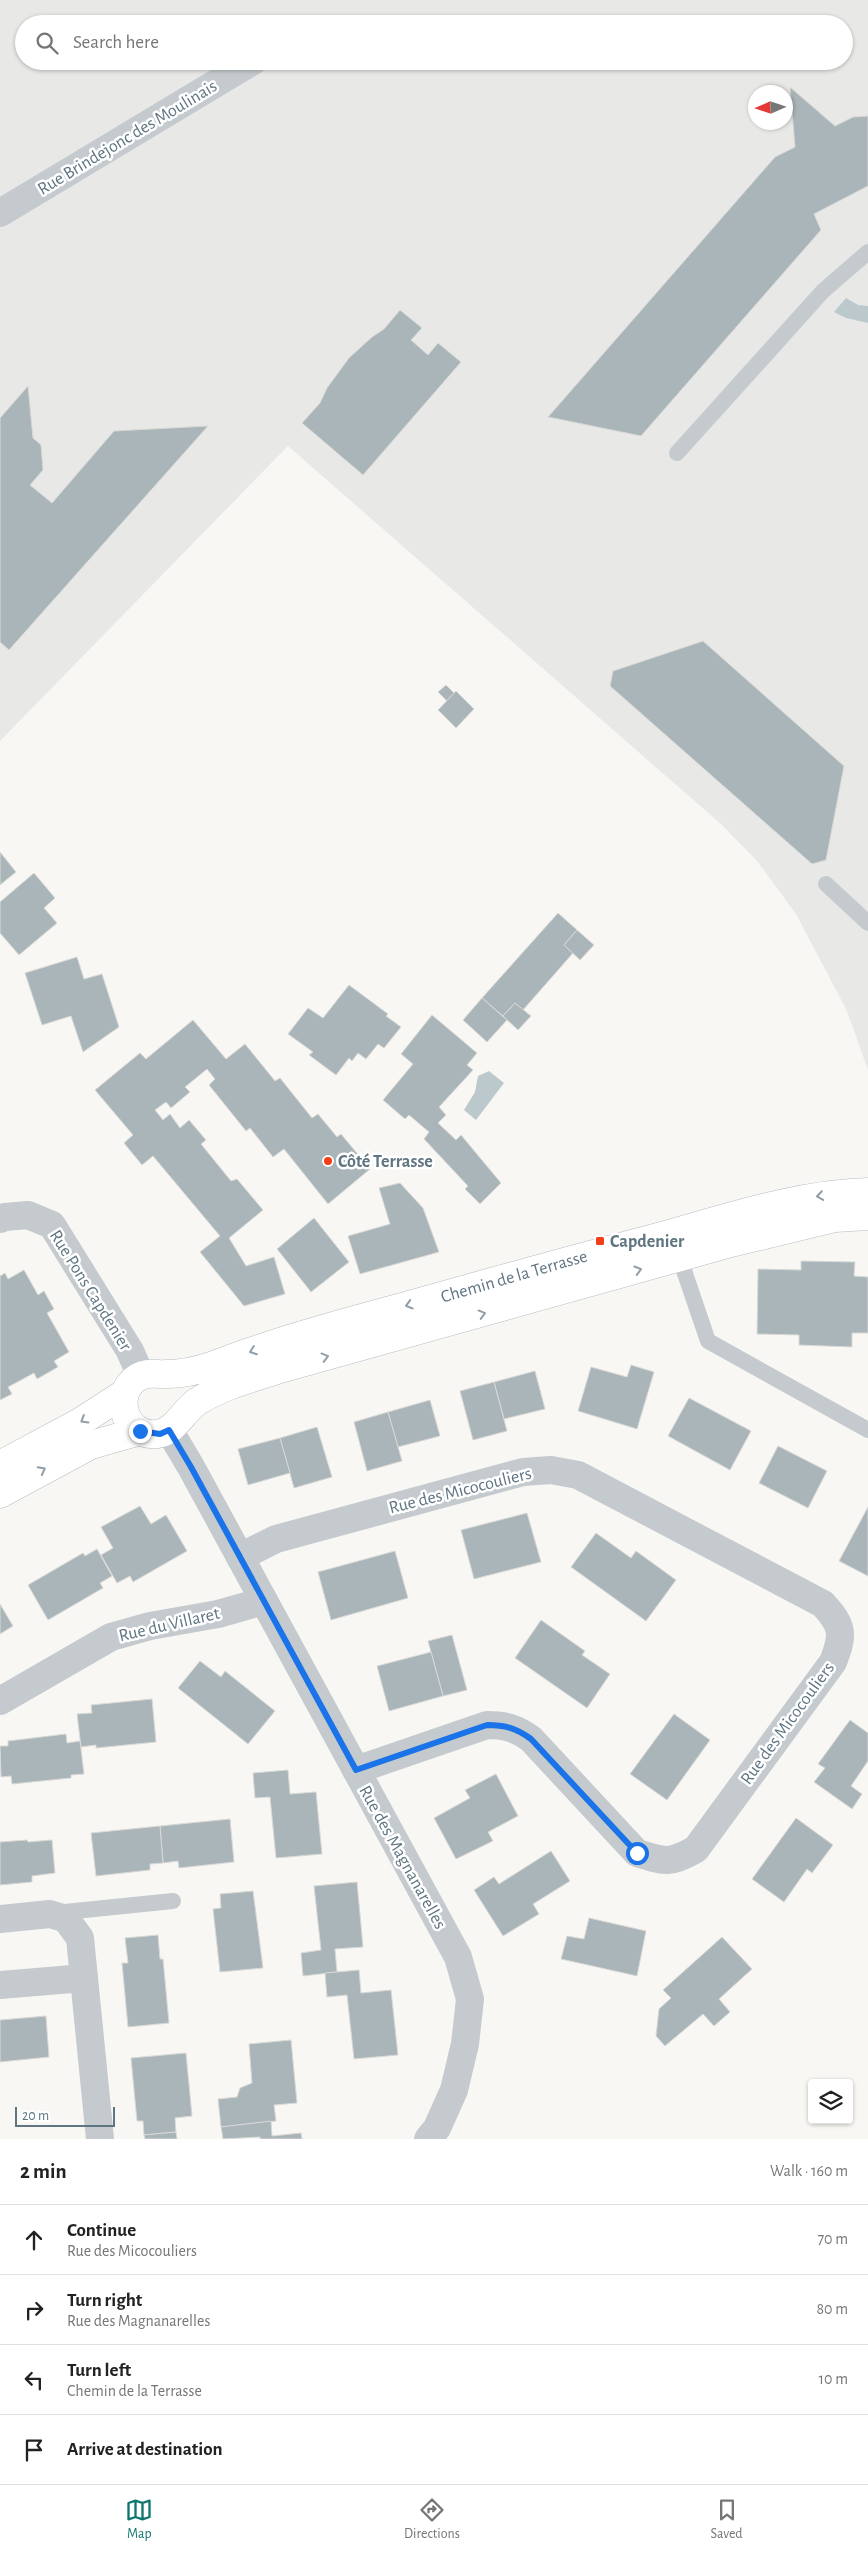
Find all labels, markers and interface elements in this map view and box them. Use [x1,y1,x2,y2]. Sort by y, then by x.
search box [15,15,853,70]
icon: search [33,29,61,57]
text: Search here [73,33,159,52]
street label: Rue Brindejonc des Moulinais [35,77,220,199]
north arrow [748,85,793,130]
place label: Côté Terrasse [338,1153,433,1171]
marker: Côté Terrasse [322,1155,334,1167]
one-way arrow [815,1191,824,1201]
street label: Rue Pons Capdenier [46,1227,135,1354]
place label: Capdenier [610,1233,685,1251]
marker: Capdenier [594,1235,606,1247]
street label: Chemin de la Terrasse [439,1247,590,1307]
one-way arrow [633,1265,642,1275]
one-way arrow [405,1300,413,1310]
one-way arrow [477,1309,485,1319]
one-way arrow [249,1345,258,1355]
one-way arrow [320,1352,328,1362]
one-way arrow [81,1413,90,1423]
route end [129,1420,152,1443]
street label: Rue des Micocouliers [387,1465,533,1517]
one-way arrow [37,1466,46,1476]
street label: Rue du Villaret [117,1605,222,1645]
street label: Rue des Micocouliers [738,1659,838,1788]
street label: Rue des Magnanarelles [355,1783,449,1932]
route start [626,1842,649,1865]
map controls [808,2079,853,2124]
button: layers [808,2079,853,2124]
scale bar [15,2104,115,2127]
text: 20 m [22,2109,49,2123]
text: 2 min [20,2161,67,2182]
text: Walk · 160 m [770,2163,848,2179]
text: Continue [67,2221,136,2240]
icon: ahead [20,2226,48,2254]
text: 70 m [817,2231,848,2247]
text: Rue des Micocouliers [67,2243,197,2259]
text: Turn right [67,2291,142,2310]
icon: right [20,2296,48,2324]
text: 80 m [817,2301,848,2317]
text: Rue des Magnanarelles [67,2313,210,2329]
text: Turn left [67,2361,131,2380]
icon: left [20,2366,48,2394]
text: 10 m [819,2371,848,2387]
text: Chemin de la Terrasse [67,2383,202,2399]
icon: arrive [20,2436,48,2464]
text: Arrive at destination [67,2440,223,2459]
tab: Map [125,2496,153,2543]
tab: Directions [404,2496,460,2543]
tab: Saved [711,2496,743,2543]

